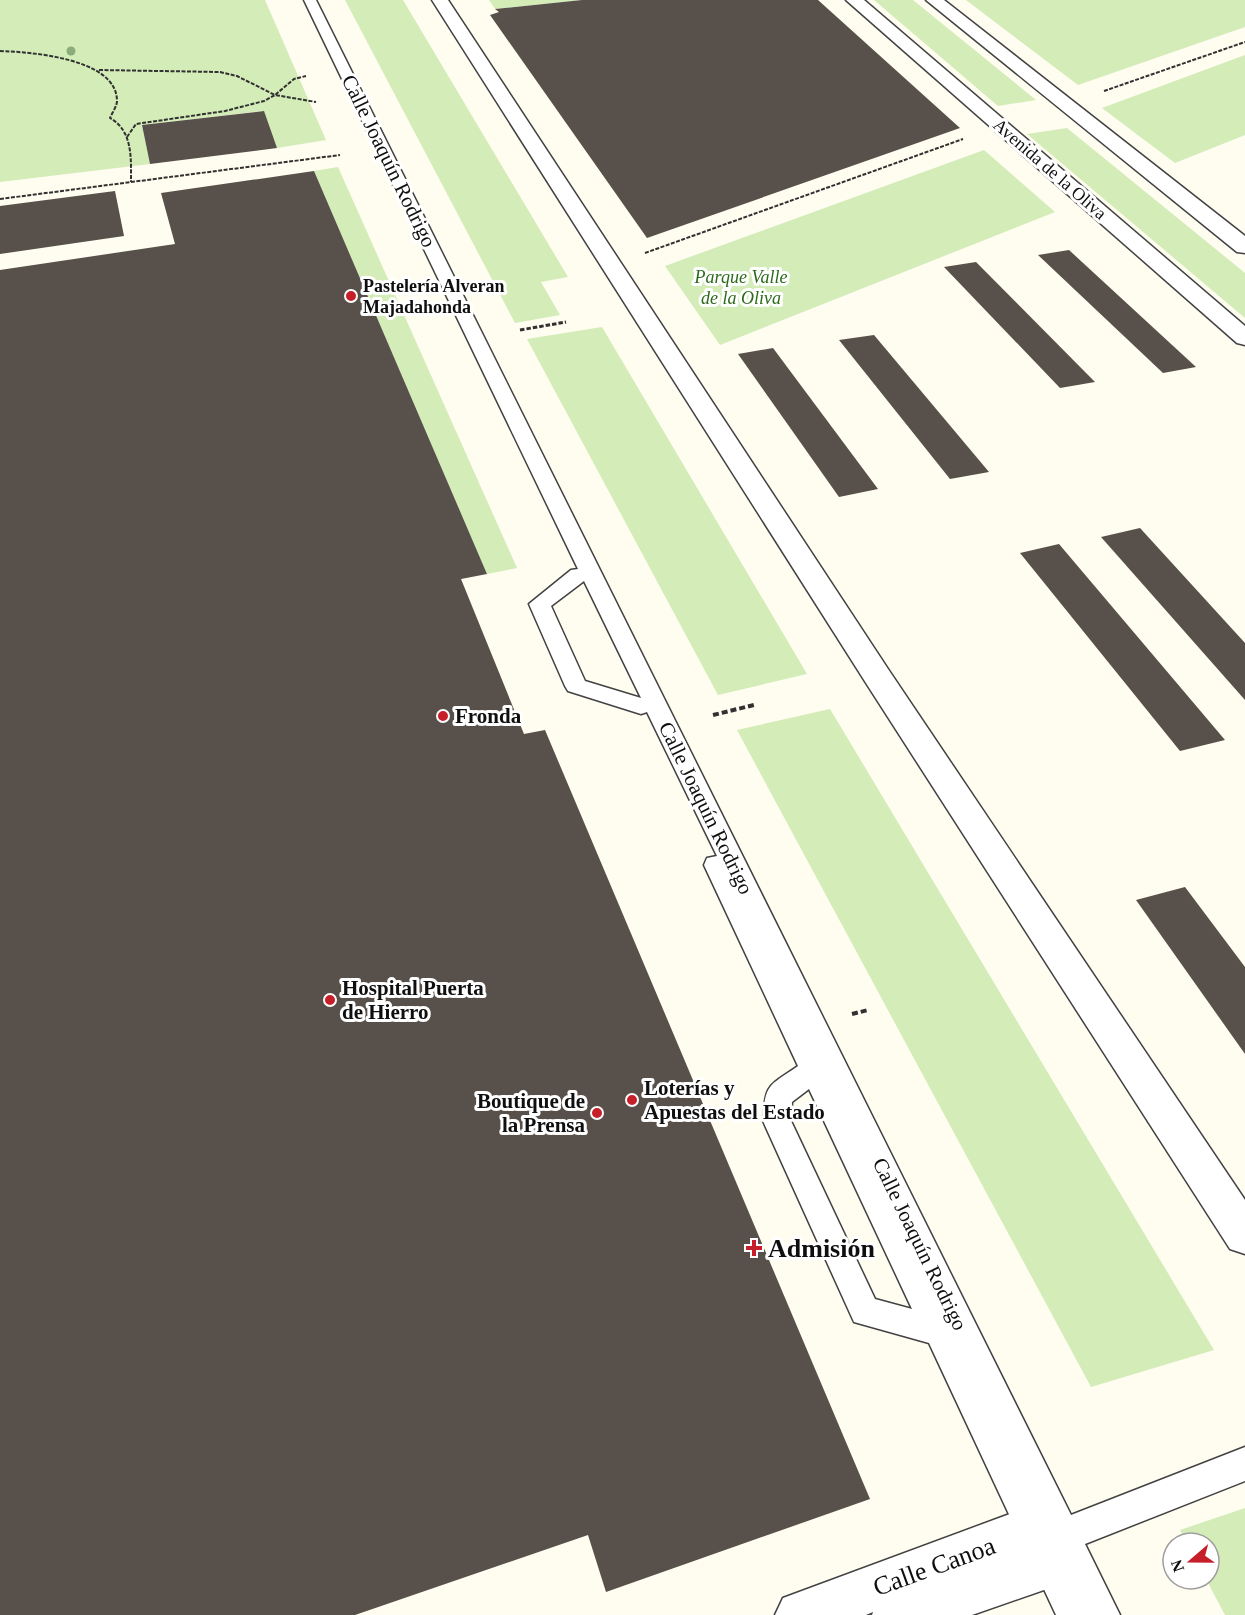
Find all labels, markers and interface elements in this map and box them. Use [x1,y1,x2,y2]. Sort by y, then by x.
street label: Calle Joaquín Rodrigo [337,71,441,251]
street label: Avenida de la Oliva [989,115,1111,223]
park label: Parque Valle de la Oliva [694,267,787,308]
place label: Pastelería Alveran Majadahonda [363,276,504,317]
marker: Pastelería Alveran Majadahonda [344,289,358,303]
place label: Fronda [455,704,522,728]
marker: Fronda [436,709,450,723]
street label: Calle Joaquín Rodrigo [654,718,758,898]
place label: Hospital Puerta de Hierro [342,976,484,1024]
marker: Hospital Puerta de Hierro [323,993,337,1007]
place label: Loterías y Apuestas del Estado [644,1076,825,1124]
place label: Boutique de la Prensa [477,1089,585,1137]
marker: Loterías y Apuestas del Estado [625,1093,639,1107]
marker: Boutique de la Prensa [590,1106,604,1120]
street label: Calle Joaquín Rodrigo [868,1154,972,1334]
place label: Admisión [768,1234,875,1263]
marker: Admisión [745,1239,763,1257]
street label: Calle Canoa [869,1531,1000,1602]
north arrow [1161,1531,1221,1591]
text: N [1167,1557,1187,1574]

